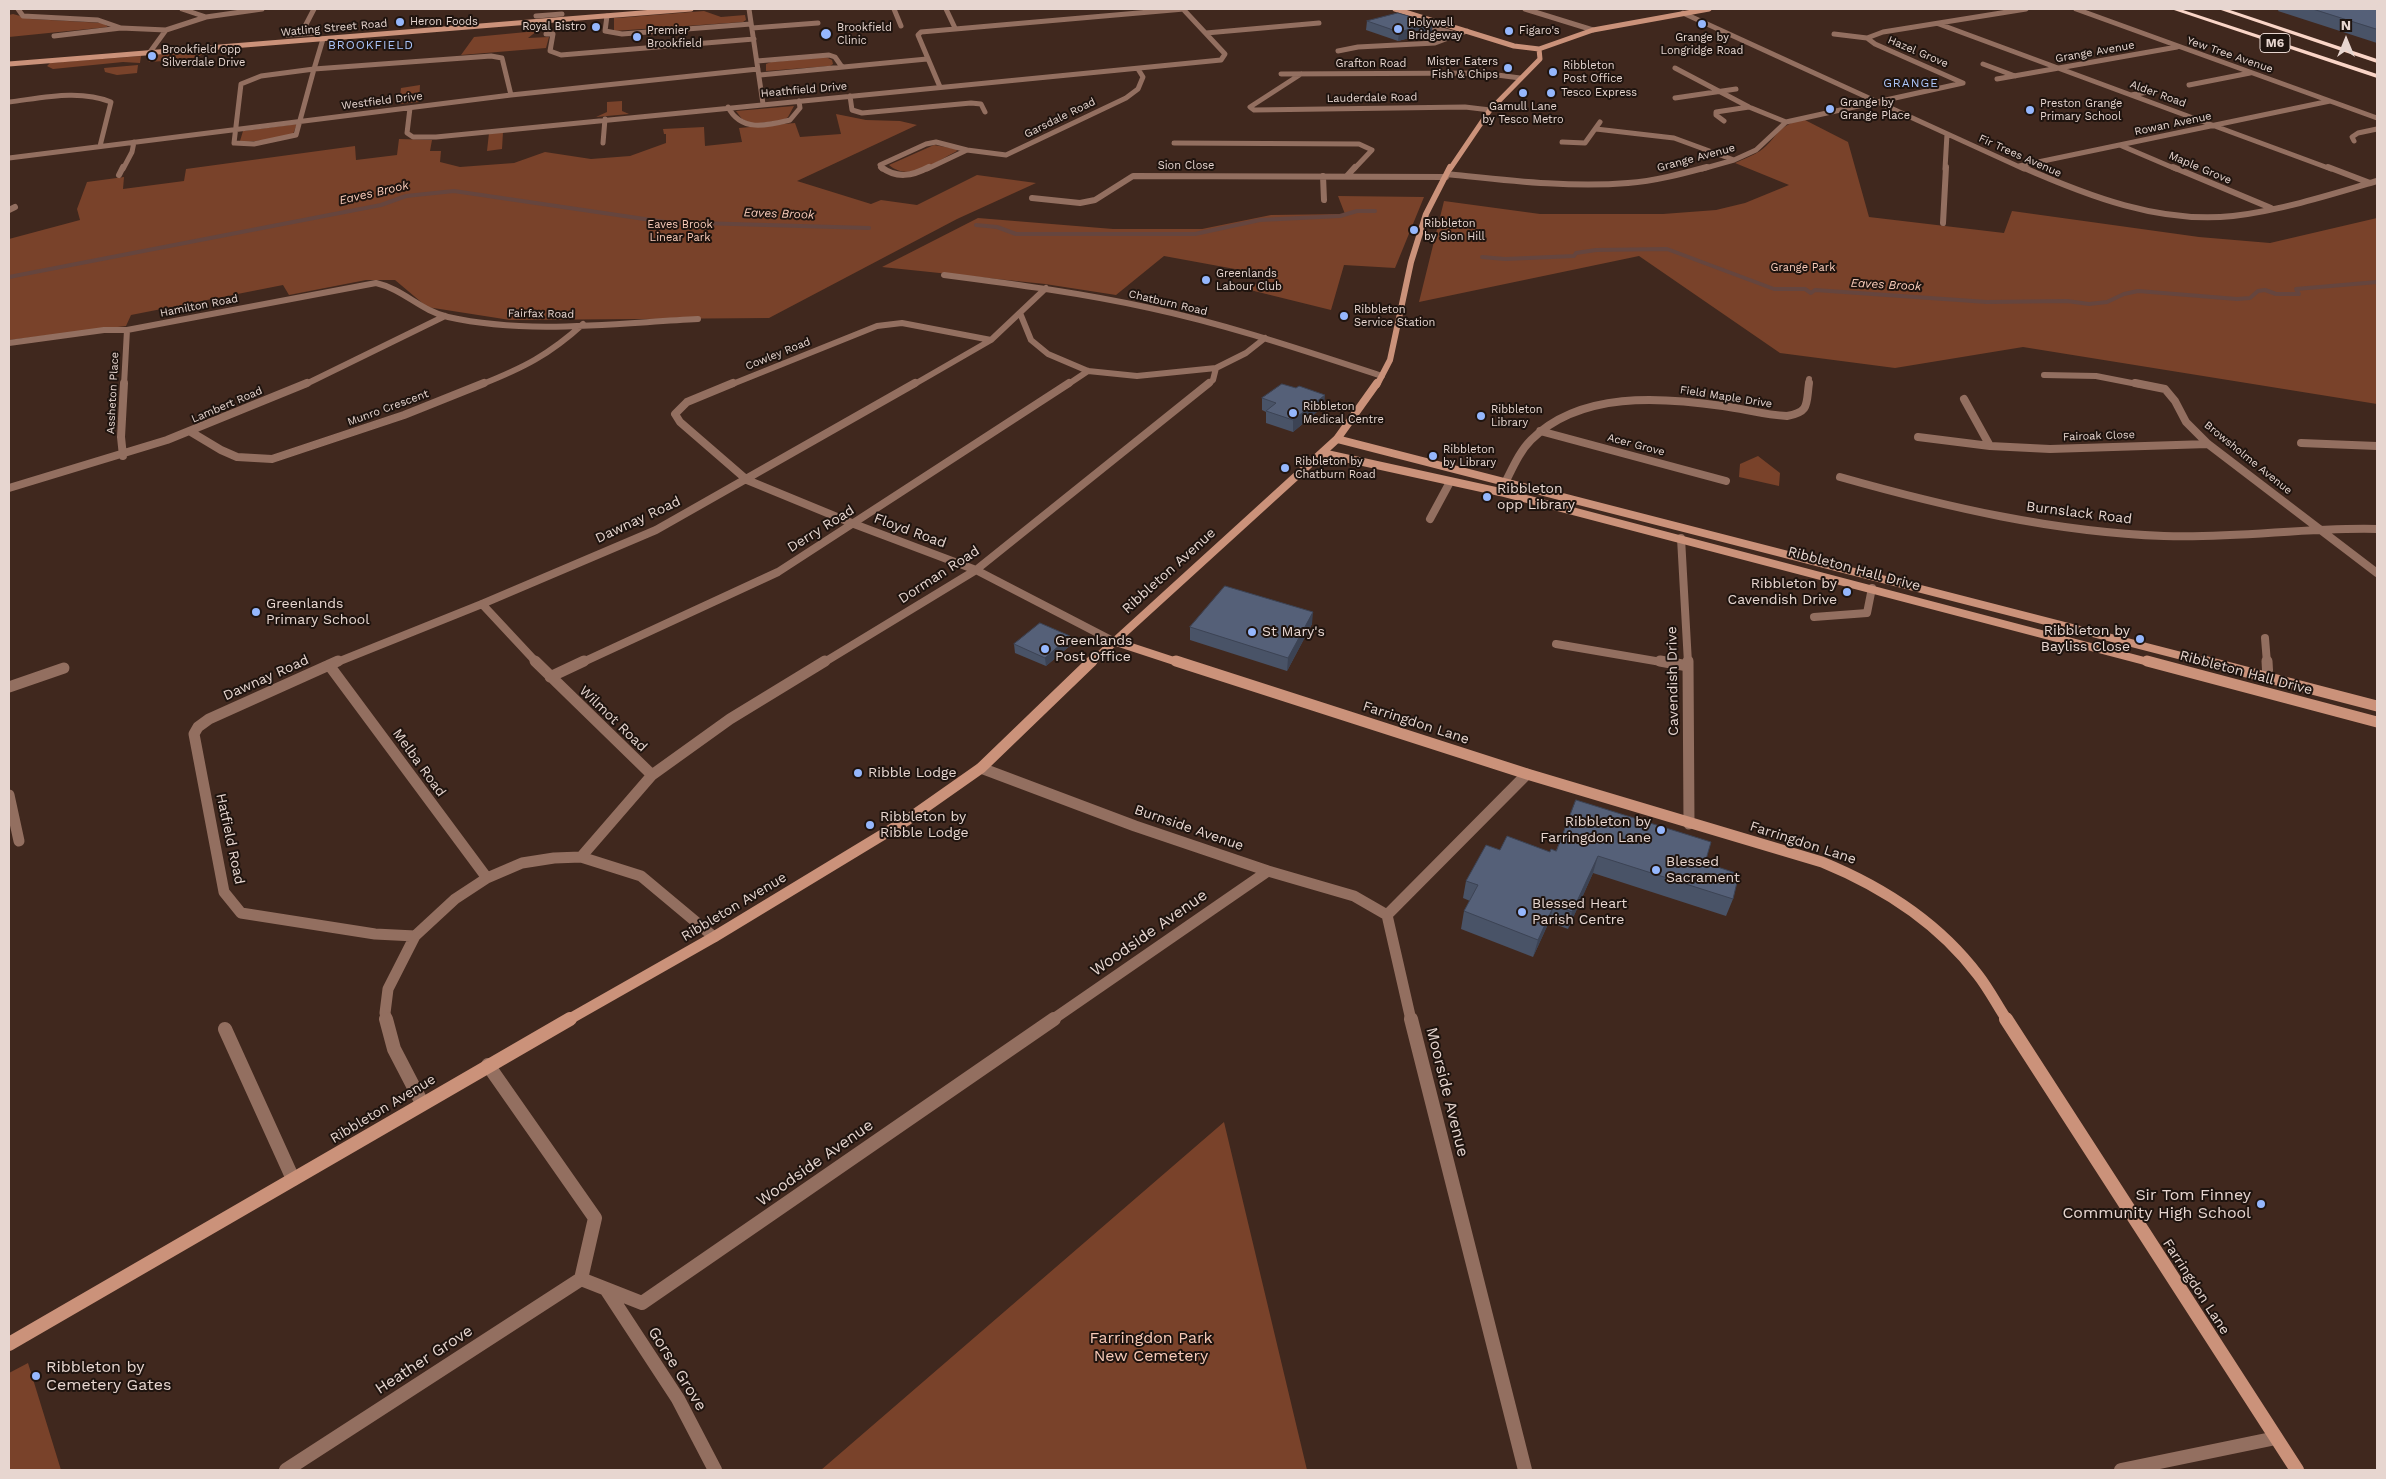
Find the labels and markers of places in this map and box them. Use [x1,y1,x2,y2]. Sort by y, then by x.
place label: Heron Foods [410,15,478,29]
marker: Heron Foods [394,16,406,28]
place label: Holywell Bridgeway [1408,16,1462,42]
marker: Grange by Longridge Road [1696,18,1708,30]
place label: Royal Bistro [522,20,586,34]
marker: Royal Bistro [590,21,602,33]
place label: Brookfield Clinic [837,21,892,47]
marker: Holywell Bridgeway [1392,23,1404,35]
place label: Premier Brookfield [647,24,702,50]
place label: Figaro's [1519,24,1560,38]
marker: Figaro's [1503,25,1515,37]
marker: Brookfield Clinic [819,27,833,41]
marker: Premier Brookfield [631,31,643,43]
place label: Grange by Longridge Road [1661,31,1743,57]
place label: Brookfield opp Silverdale Drive [162,43,245,69]
marker: Brookfield opp Silverdale Drive [146,50,158,62]
place label: Mister Eaters Fish & Chips [1427,55,1498,81]
place label: Ribbleton Post Office [1563,59,1623,85]
marker: Mister Eaters Fish & Chips [1502,62,1514,74]
marker: Ribbleton Post Office [1547,66,1559,78]
place label: Tesco Express [1561,86,1637,100]
marker: Gamull Lane by Tesco Metro [1517,87,1529,99]
marker: Tesco Express [1545,87,1557,99]
place label: Grange by Grange Place [1840,96,1910,122]
place label: Preston Grange Primary School [2040,97,2122,123]
place label: Gamull Lane by Tesco Metro [1482,100,1564,126]
marker: Grange by Grange Place [1824,103,1836,115]
marker: Preston Grange Primary School [2024,104,2036,116]
place label: Ribbleton by Sion Hill [1424,217,1485,243]
marker: Ribbleton by Sion Hill [1408,224,1420,236]
place label: Greenlands Labour Club [1216,267,1282,293]
marker: Greenlands Labour Club [1200,274,1212,286]
place label: Ribbleton Service Station [1354,303,1435,329]
marker: Ribbleton Service Station [1338,310,1350,322]
place label: Ribbleton Medical Centre [1303,400,1384,426]
place label: Ribbleton Library [1491,403,1543,429]
marker: Ribbleton Medical Centre [1287,407,1299,419]
marker: Ribbleton Library [1475,410,1487,422]
place label: Ribbleton by Library [1443,443,1496,469]
marker: Ribbleton by Library [1427,450,1439,462]
place label: Ribbleton by Chatburn Road [1295,455,1376,481]
marker: Ribbleton by Chatburn Road [1279,462,1291,474]
place label: Ribbleton opp Library [1497,481,1575,514]
marker: Ribbleton opp Library [1481,491,1493,503]
place label: Ribbleton by Cavendish Drive [1728,576,1837,608]
marker: Ribbleton by Cavendish Drive [1841,586,1853,598]
place label: Greenlands Primary School [266,596,370,628]
marker: Greenlands Primary School [250,606,262,618]
place label: Ribbleton by Bayliss Close [2041,623,2130,656]
place label: St Mary's [1262,624,1325,640]
marker: St Mary's [1246,626,1258,638]
place label: Greenlands Post Office [1055,633,1132,666]
marker: Ribbleton by Bayliss Close [2134,633,2146,645]
marker: Greenlands Post Office [1039,643,1051,655]
place label: Ribble Lodge [868,765,957,781]
marker: Ribble Lodge [852,767,864,779]
place label: Ribbleton by Ribble Lodge [880,809,969,842]
place label: Ribbleton by Farringdon Lane [1540,814,1651,846]
marker: Ribbleton by Ribble Lodge [864,819,876,831]
marker: Ribbleton by Farringdon Lane [1655,824,1667,836]
place label: Blessed Sacrament [1666,854,1740,886]
marker: Blessed Sacrament [1650,864,1662,876]
place label: Blessed Heart Parish Centre [1532,896,1627,929]
marker: Blessed Heart Parish Centre [1516,906,1528,918]
place label: Sir Tom Finney Community High School [2062,1185,2251,1223]
marker: Sir Tom Finney Community High School [2255,1198,2267,1210]
place label: Ribbleton by Cemetery Gates [46,1357,171,1395]
marker: Ribbleton by Cemetery Gates [30,1370,42,1382]

